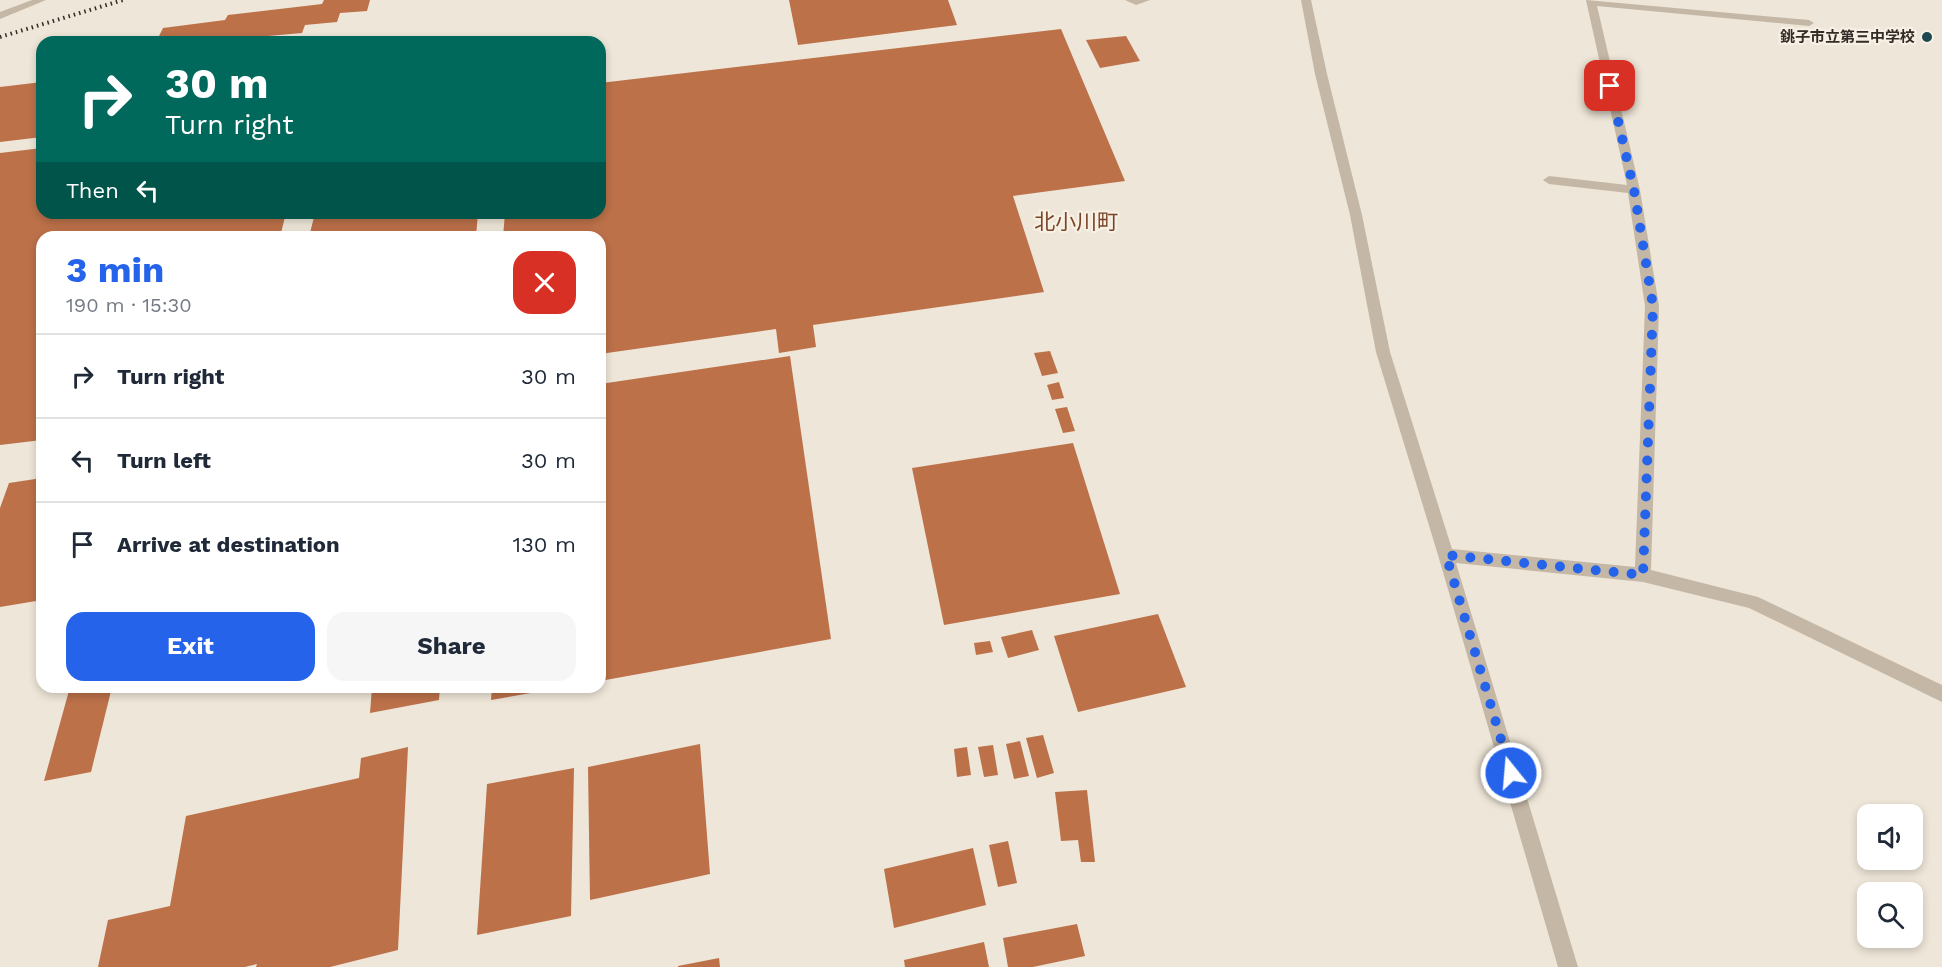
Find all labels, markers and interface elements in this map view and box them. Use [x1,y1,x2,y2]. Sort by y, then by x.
place label: 銚子市立第三中学校 [1780,28,1915,46]
marker: 銚子市立第三中学校 [1920,30,1934,44]
text: 30 m [165,59,269,108]
icon: right [66,60,144,138]
pin [1584,60,1635,111]
icon: arrive [1593,69,1626,102]
text: Turn right [165,109,294,141]
icon: left [131,174,164,207]
text: Then [66,178,119,203]
district label: 北小川町 [1034,209,1118,234]
text: 3 min [66,249,164,291]
button: close [513,251,576,314]
text: 190 m · 15:30 [66,293,192,317]
icon: right [66,360,99,393]
text: Turn right [117,364,224,389]
text: 30 m [521,364,576,389]
icon: left [66,444,99,477]
text: Turn left [117,448,211,473]
text: 30 m [521,448,576,473]
icon: arrive [66,528,99,561]
text: Arrive at destination [117,532,340,557]
text: 130 m [512,532,576,557]
button: Exit [66,612,315,681]
button: Share [327,612,576,681]
position arrow [1479,741,1543,805]
map controls [1857,804,1923,948]
button: sound [1857,804,1923,870]
button: search [1857,882,1923,948]

